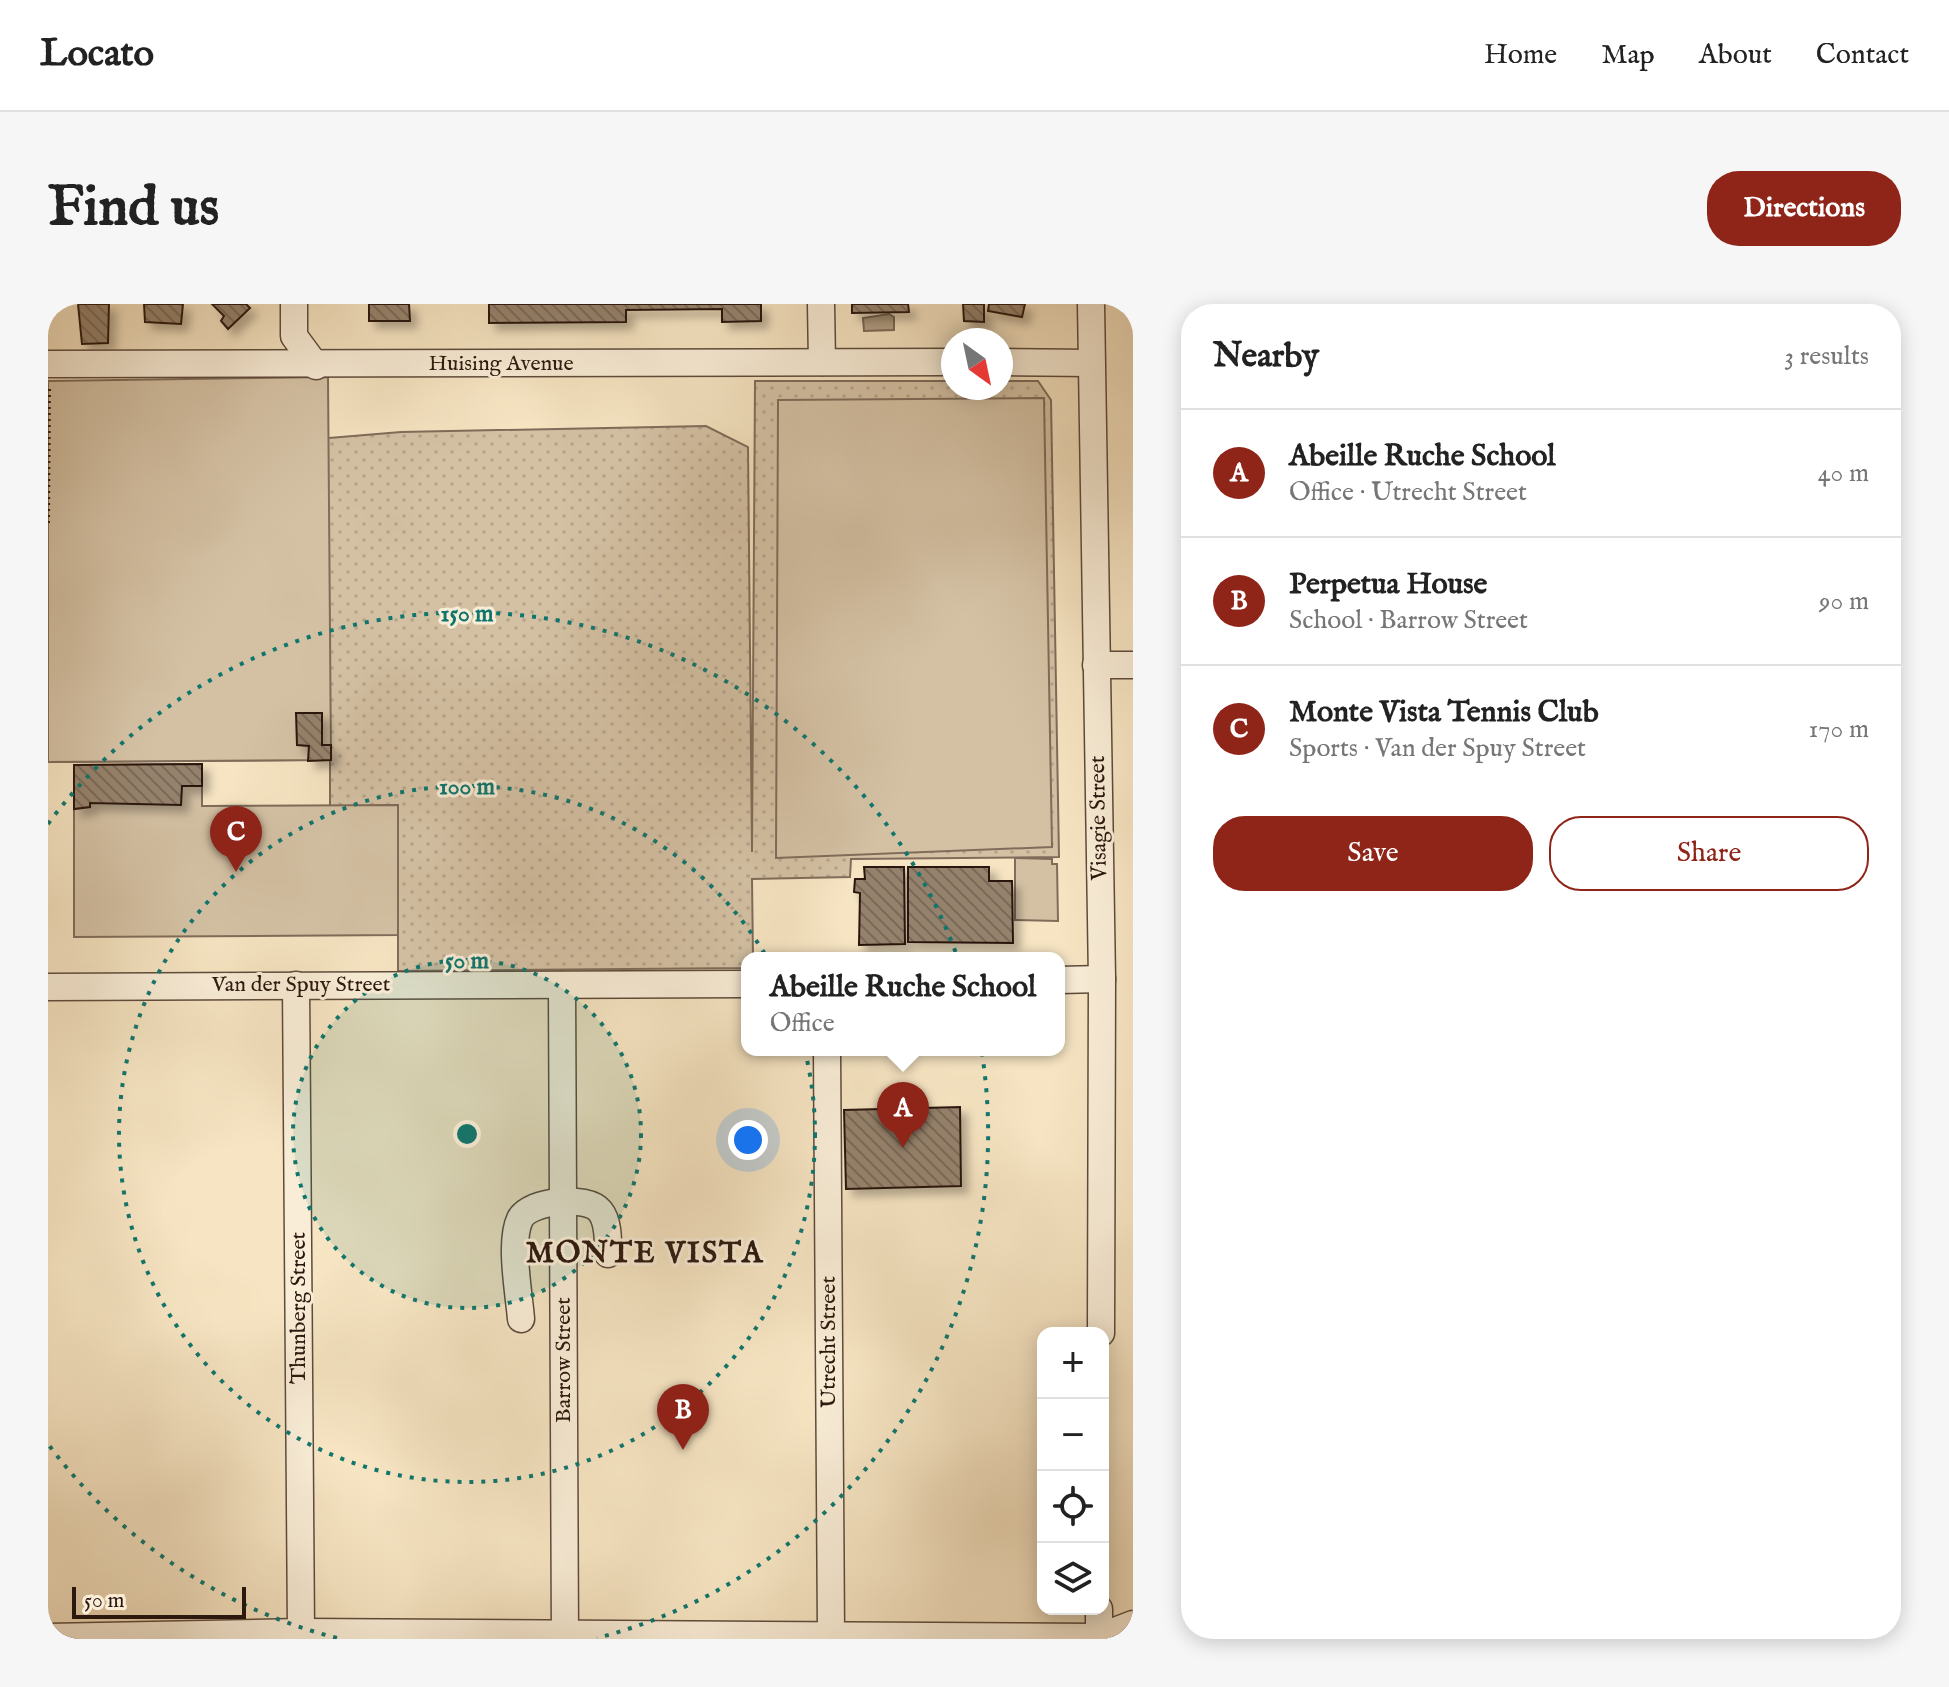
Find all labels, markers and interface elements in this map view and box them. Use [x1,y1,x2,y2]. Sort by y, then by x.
text: Locato [40,31,154,79]
text: Home [1484,38,1557,73]
text: Map [1601,38,1655,73]
text: About [1699,38,1772,73]
text: Contact [1816,38,1909,73]
button: Directions [1707,171,1901,246]
text: Find us [48,173,219,244]
north arrow [941,328,1013,400]
text: Nearby [1213,335,1319,378]
text: 3 results [1784,340,1869,373]
street label: Huising Avenue [428,350,574,378]
text: Abeille Ruche School [1289,438,1556,476]
text: A [1230,457,1248,490]
text: 40 m [1818,457,1869,490]
text: Office · Utrecht Street [1289,476,1527,509]
text: Perpetua House [1289,566,1487,604]
text: B [1230,585,1248,618]
text: 90 m [1819,585,1869,618]
text: 150 m [440,599,494,630]
text: School · Barrow Street [1289,604,1528,637]
text: Monte Vista Tennis Club [1289,694,1599,732]
text: C [1230,713,1248,746]
text: 170 m [1809,713,1869,746]
text: Sports · Van der Spuy Street [1289,732,1586,765]
street label: Visagie Street [1084,755,1114,882]
text: 100 m [439,772,496,803]
pin: C [210,806,262,872]
button: Save [1213,816,1533,891]
button: Share [1549,816,1869,891]
text: 50 m [445,946,490,977]
popup [741,952,1065,1056]
text: Abeille Ruche School [770,969,1036,1007]
street label: Van der Spuy Street [211,971,391,999]
text: Office [770,1007,835,1040]
pin: A [877,1082,929,1148]
centre of rings [453,1120,481,1148]
your location [728,1120,768,1160]
street label: Thunberg Street [285,1232,313,1384]
district label: MONTE VISTA [526,1235,764,1273]
street label: Utrecht Street [815,1276,843,1408]
street label: Barrow Street [550,1297,578,1423]
map controls [1037,1327,1109,1615]
button: + [1037,1327,1109,1399]
pin: B [657,1384,709,1450]
button: − [1037,1399,1109,1471]
button: locate [1037,1471,1109,1543]
button: layers [1037,1543,1109,1615]
scale bar [72,1583,246,1619]
text: 50 m [84,1587,125,1615]

